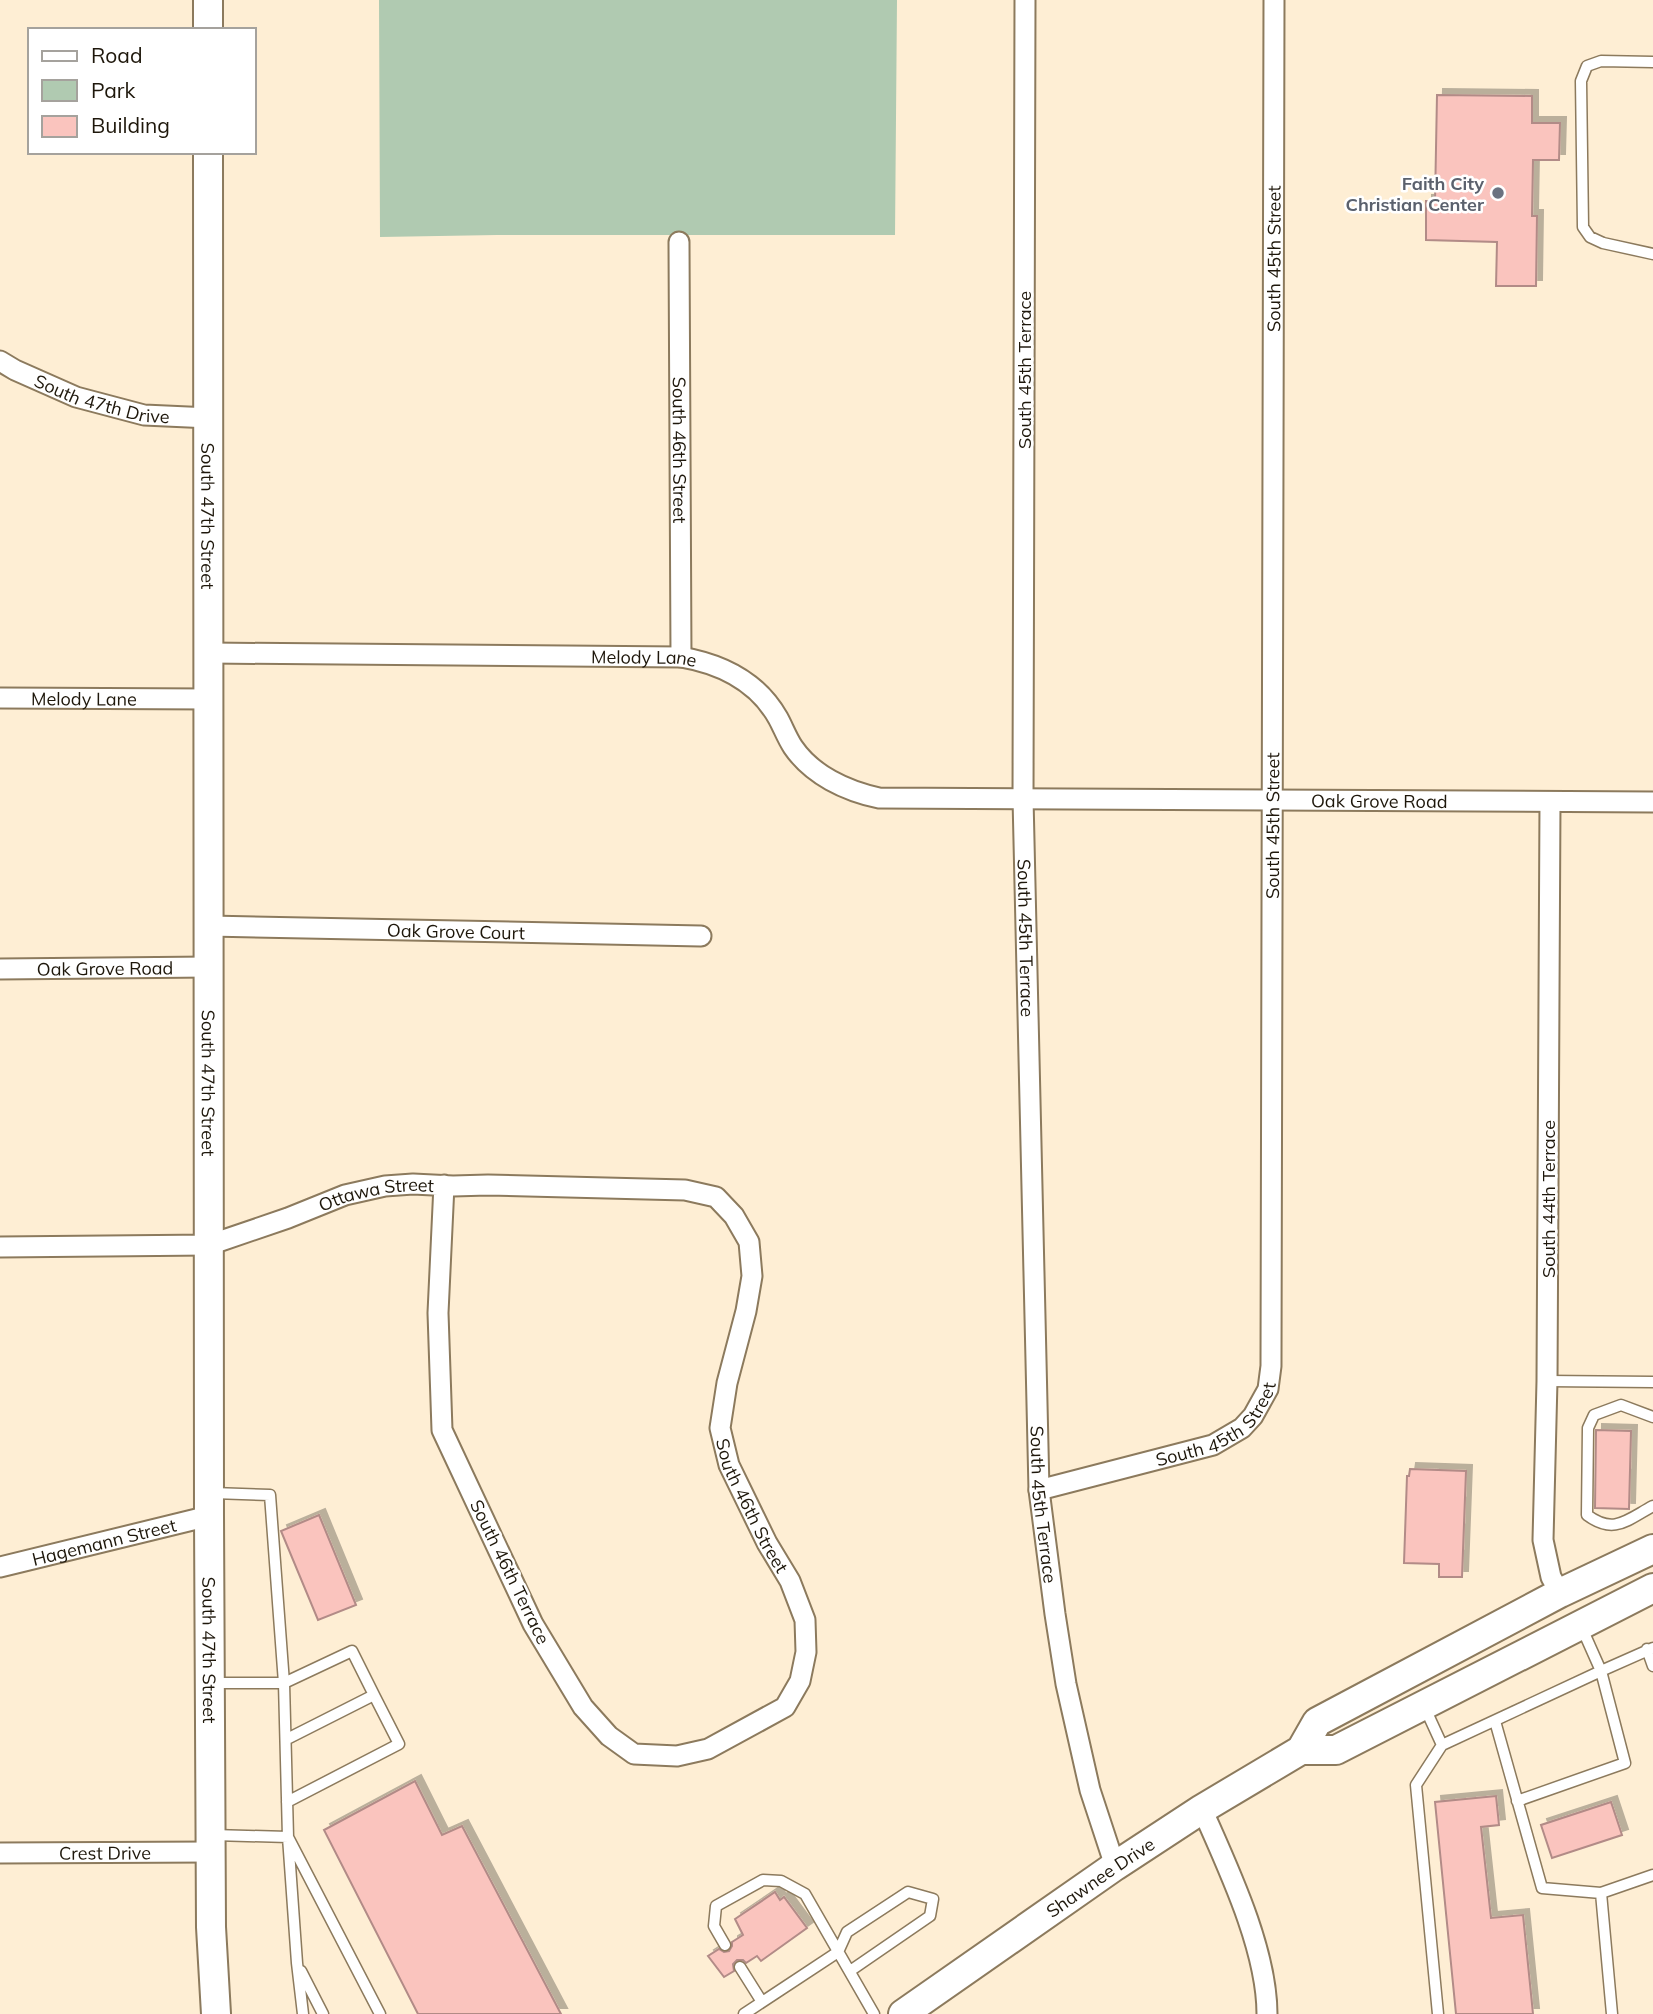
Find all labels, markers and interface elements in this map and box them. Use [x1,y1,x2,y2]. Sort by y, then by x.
legend [28,28,256,154]
text: Road [91,42,142,68]
text: Park [91,77,135,103]
text: Building [91,112,170,138]
place label: Faith City Christian Center [1346,172,1485,216]
street label: South 45th Street [1262,185,1285,332]
marker: Faith City Christian Center [1490,185,1506,201]
street label: South 45th Terrace [1013,291,1036,449]
street label: South 47th Drive [31,369,170,428]
street label: South 46th Street [668,377,692,523]
street label: South 47th Street [197,443,220,589]
street label: Melody Lane [591,645,699,671]
street label: Melody Lane [31,687,137,710]
street label: South 45th Street [1261,752,1284,899]
street label: Oak Grove Road [1311,789,1448,812]
street label: South 45th Terrace [1013,859,1040,1017]
street label: Oak Grove Court [387,918,525,944]
street label: Oak Grove Road [37,956,173,980]
street label: South 47th Street [197,1010,220,1156]
street label: South 44th Terrace [1537,1120,1560,1278]
street label: Ottawa Street [315,1172,434,1216]
street label: South 45th Street [1153,1381,1280,1471]
street label: South 45th Terrace [1026,1425,1062,1585]
street label: South 46th Street [711,1436,794,1577]
street label: South 46th Terrace [465,1496,555,1648]
street label: Hagemann Street [30,1513,178,1570]
street label: South 47th Street [198,1577,222,1723]
street label: Shawnee Drive [1041,1832,1159,1922]
street label: Crest Drive [59,1841,151,1864]

